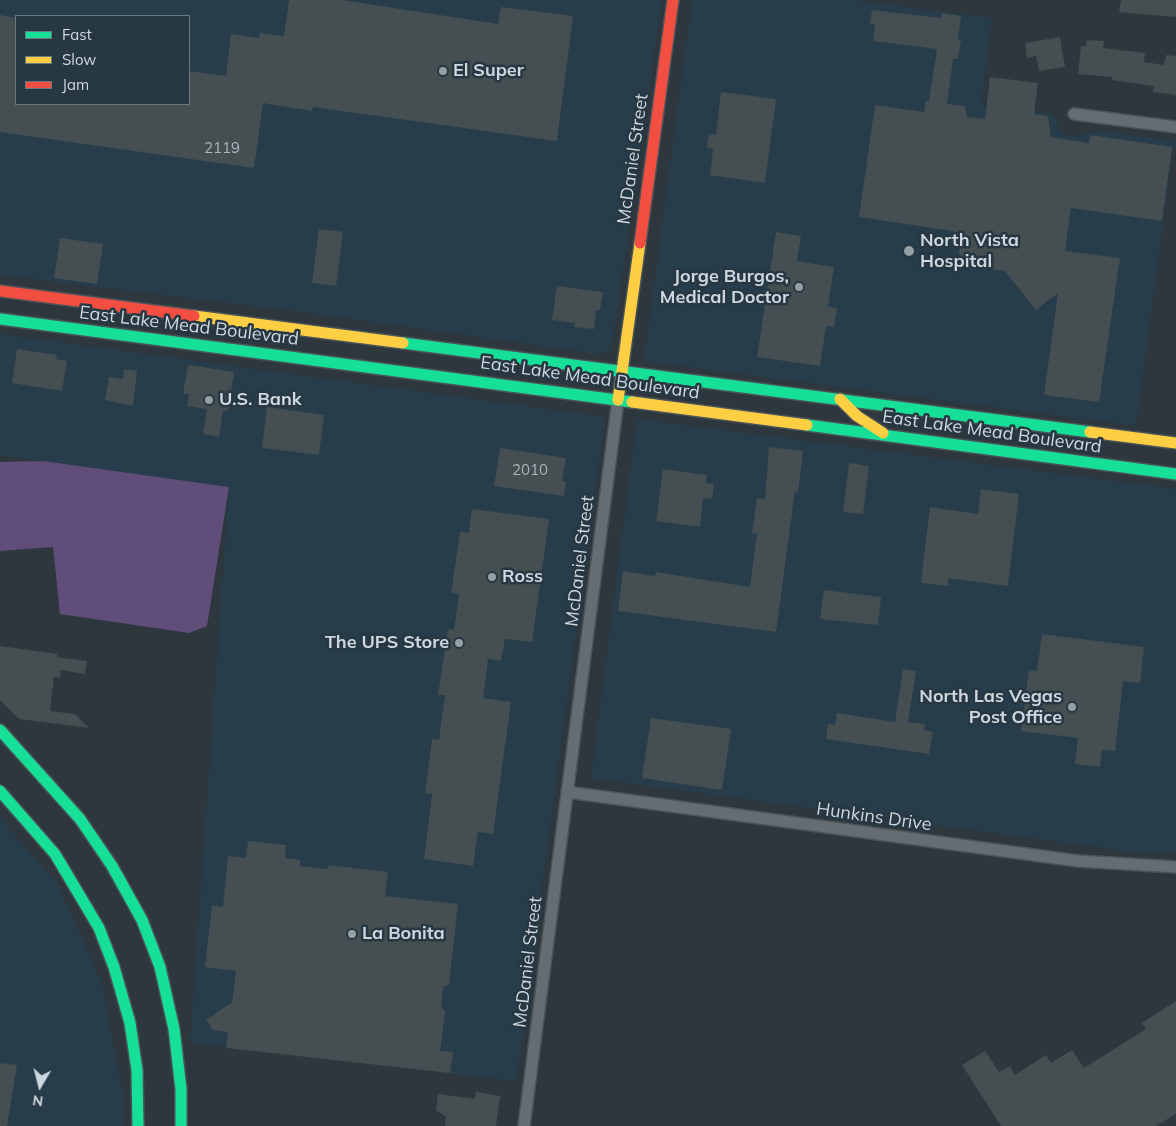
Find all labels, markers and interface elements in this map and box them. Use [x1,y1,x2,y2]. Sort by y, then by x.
legend [15,15,190,105]
text: Fast [62,25,92,44]
text: Slow [62,50,96,69]
place label: El Super [453,60,524,82]
marker: El Super [437,65,449,77]
text: Jam [62,75,89,94]
street label: McDaniel Street [613,92,653,226]
house number: 2119 [204,139,240,157]
place label: North Vista Hospital [920,230,1019,272]
marker: North Vista Hospital [902,244,916,258]
place label: Jorge Burgos, Medical Doctor [660,266,789,308]
marker: Jorge Burgos, Medical Doctor [793,281,805,293]
street label: East Lake Mead Boulevard [78,302,300,350]
street label: East Lake Mead Boulevard [479,352,701,404]
place label: U.S. Bank [219,389,302,411]
marker: U.S. Bank [203,394,215,406]
street label: East Lake Mead Boulevard [881,406,1103,458]
house number: 2010 [512,461,548,479]
street label: McDaniel Street [561,494,599,628]
place label: Ross [502,566,543,588]
marker: Ross [486,571,498,583]
place label: The UPS Store [325,632,449,654]
marker: The UPS Store [453,637,465,649]
place label: North Las Vegas Post Office [919,686,1062,729]
marker: North Las Vegas Post Office [1066,701,1078,713]
street label: Hunkins Drive [815,798,933,836]
street label: McDaniel Street [509,895,547,1029]
place label: La Bonita [362,923,445,945]
marker: La Bonita [346,928,358,940]
north arrow [15,1061,65,1111]
text: N [31,1091,44,1111]

